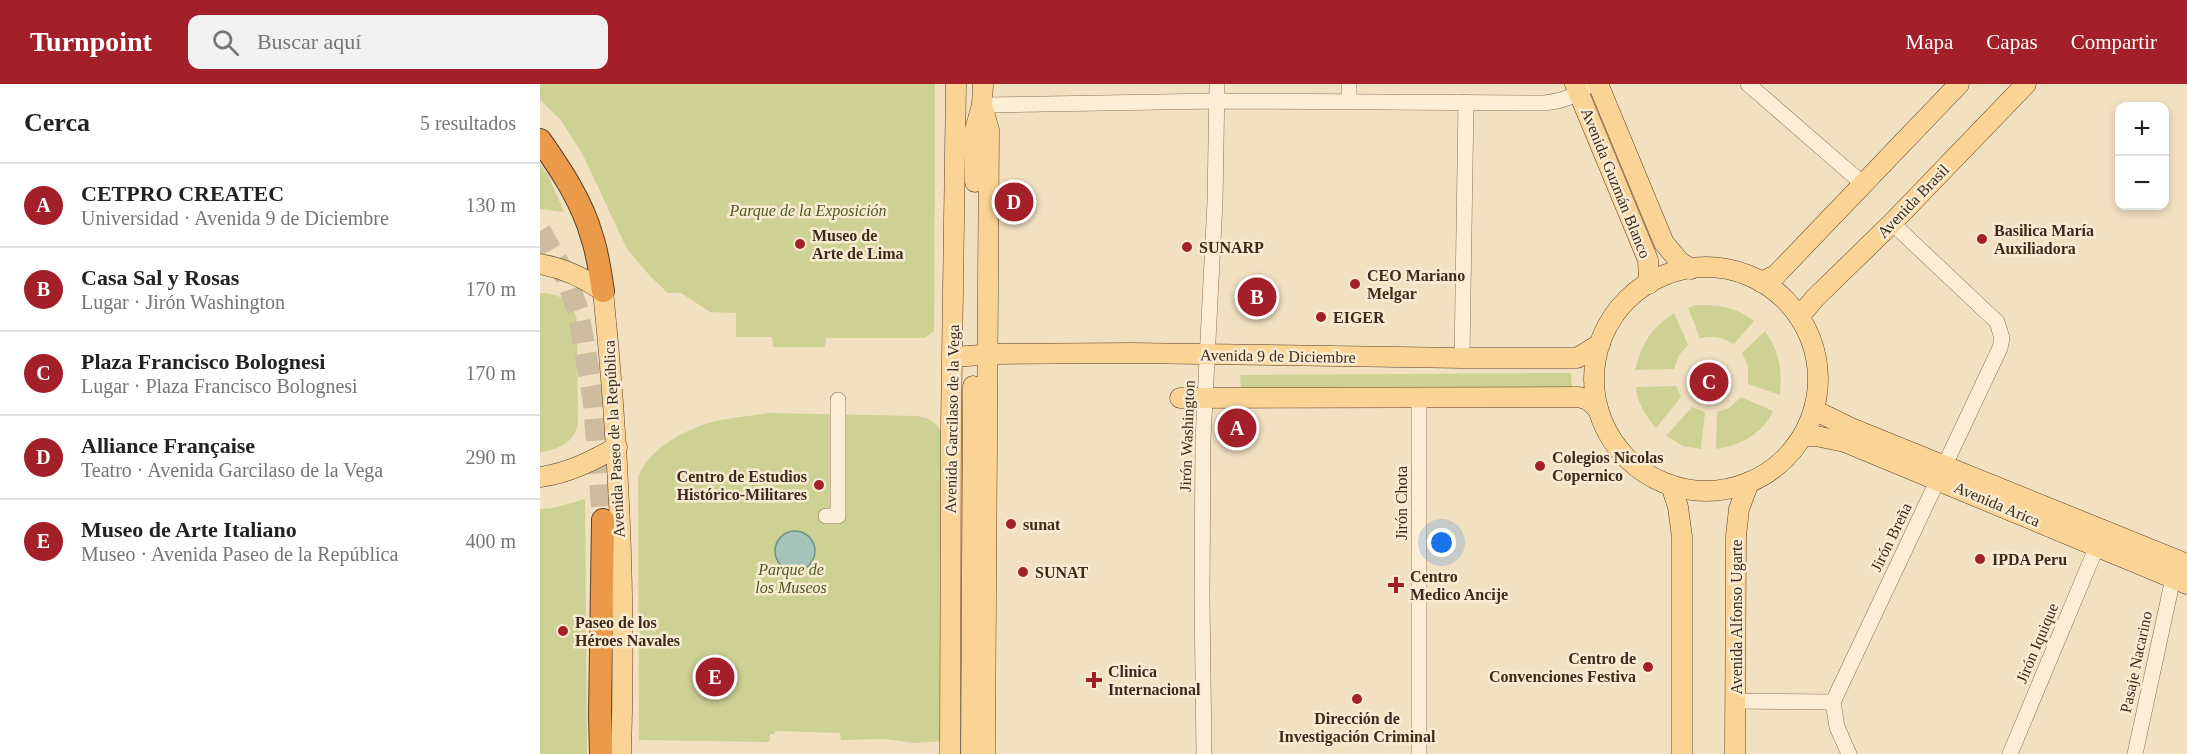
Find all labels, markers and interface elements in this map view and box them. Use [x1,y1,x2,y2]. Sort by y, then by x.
search box [188,15,608,69]
text: Turnpoint [30,26,152,57]
icon: search [209,26,242,59]
text: Buscar aquí [257,29,361,54]
text: Mapa [1906,30,1953,54]
text: Capas [1986,30,2038,54]
text: Compartir [2071,30,2157,54]
map controls [2115,102,2169,210]
button: + [2115,102,2169,156]
street label: Avenida Guzmán Blanco [1578,105,1654,261]
text: Cerca [24,108,90,137]
text: 5 resultados [420,112,516,134]
button: − [2115,156,2169,210]
street label: Avenida Brasil [1874,160,1953,241]
pin: D [994,180,1034,224]
text: CETPRO CREATEC [81,181,284,206]
text: A [36,194,51,216]
text: 130 m [465,194,516,216]
park label: Parque de la Exposición [728,202,887,220]
text: Universidad · Avenida 9 de Diciembre [81,207,389,229]
place label: Basilica María Auxiliadora [1994,222,2094,257]
place label: Museo de Arte de Lima [812,227,904,262]
marker: Basilica María Auxiliadora [1975,232,1989,246]
marker: Museo de Arte de Lima [793,237,807,251]
place label: SUNARP [1199,239,1264,256]
marker: SUNARP [1180,240,1194,254]
text: Casa Sal y Rosas [81,265,239,290]
place label: CEO Mariano Melgar [1367,267,1465,303]
pin: B [1238,274,1276,320]
marker: CEO Mariano Melgar [1348,277,1362,291]
text: B [37,278,50,300]
text: 170 m [465,278,516,300]
text: Lugar · Jirón Washington [81,291,285,313]
place label: EIGER [1333,309,1385,326]
marker: EIGER [1314,310,1328,324]
street label: Avenida Garcilaso de la Vega [942,325,963,513]
street label: Avenida Paseo de la República [600,340,629,538]
street label: Avenida 9 de Diciembre [1200,346,1356,366]
text: Plaza Francisco Bolognesi [81,349,325,374]
pin: C [1690,360,1728,404]
text: C [36,362,51,384]
text: 170 m [465,362,516,384]
text: Lugar · Plaza Francisco Bolognesi [81,375,358,397]
street label: Jirón Washington [1177,380,1198,492]
pin: A [1218,406,1256,450]
text: Alliance Française [81,433,255,458]
text: D [36,446,51,468]
text: 290 m [465,446,516,468]
place label: Colegios Nicolas Copernico [1552,449,1664,485]
text: Teatro · Avenida Garcilaso de la Vega [81,459,383,481]
marker: Colegios Nicolas Copernico [1533,459,1547,473]
street label: Jirón Chota [1393,466,1410,540]
place label: Centro de Estudios Histórico-Militares [677,468,807,503]
marker: Centro de Estudios Histórico-Militares [812,478,826,492]
street label: Avenida Arica [1951,478,2043,530]
street label: Jirón Breña [1867,500,1915,574]
place label: sunat [1023,516,1061,533]
text: Museo de Arte Italiano [81,517,297,542]
marker: sunat [1004,517,1018,531]
your location [1427,528,1456,557]
text: E [37,530,50,552]
text: 400 m [465,530,516,552]
street label: Avenida Alfonso Ugarte [1728,539,1746,695]
text: Museo · Avenida Paseo de la República [81,543,398,565]
place label: IPDA Peru [1992,551,2067,568]
marker: IPDA Peru [1973,552,1987,566]
park label: Parque de los Museos [755,561,827,596]
place label: SUNAT [1035,564,1088,581]
marker: SUNAT [1016,565,1030,579]
place label: Centro Medico Ancije [1410,568,1508,604]
marker: Centro Medico Ancije [1387,576,1405,594]
street label: Jirón Iquique [2013,601,2062,686]
street label: Pasaje Nacarino [2117,610,2156,715]
place label: Paseo de los Héroes Navales [575,614,680,649]
marker: Paseo de los Héroes Navales [556,624,570,638]
place label: Centro de Convenciones Festiva [1489,650,1636,685]
pin: E [696,654,735,700]
marker: Centro de Convenciones Festiva [1641,660,1655,674]
place label: Clinica Internacional [1108,663,1201,698]
marker: Clinica Internacional [1085,671,1103,689]
marker: Dirección de Investigación Criminal [1350,692,1364,706]
place label: Dirección de Investigación Criminal [1279,710,1436,746]

